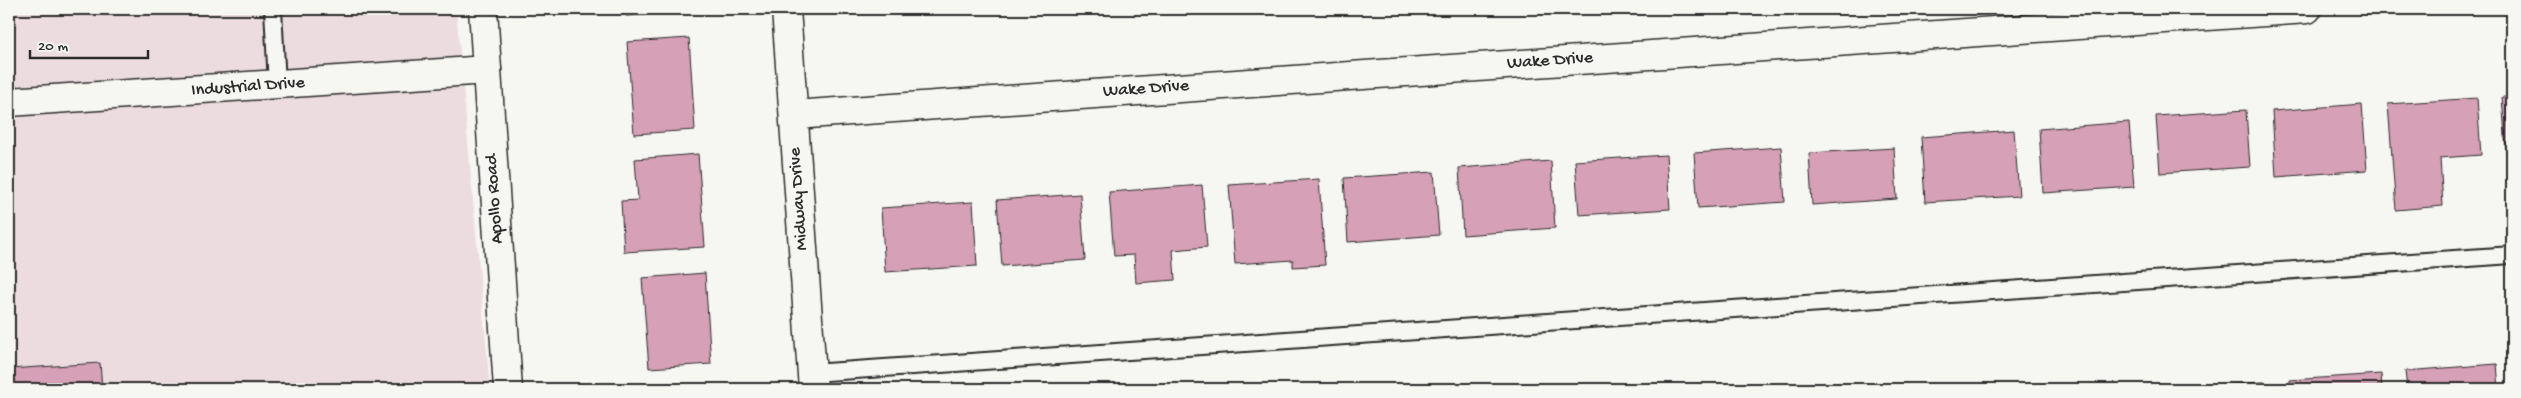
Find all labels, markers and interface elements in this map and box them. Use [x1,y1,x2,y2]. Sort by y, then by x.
scale bar [30,28,148,60]
text: 20 m [38,38,68,56]
street label: Wake Drive [1506,47,1594,74]
street label: Industrial Drive [191,73,306,101]
street label: Wake Drive [1102,75,1190,102]
street label: Midway Drive [785,146,813,251]
street label: Apollo Road [481,152,509,244]

